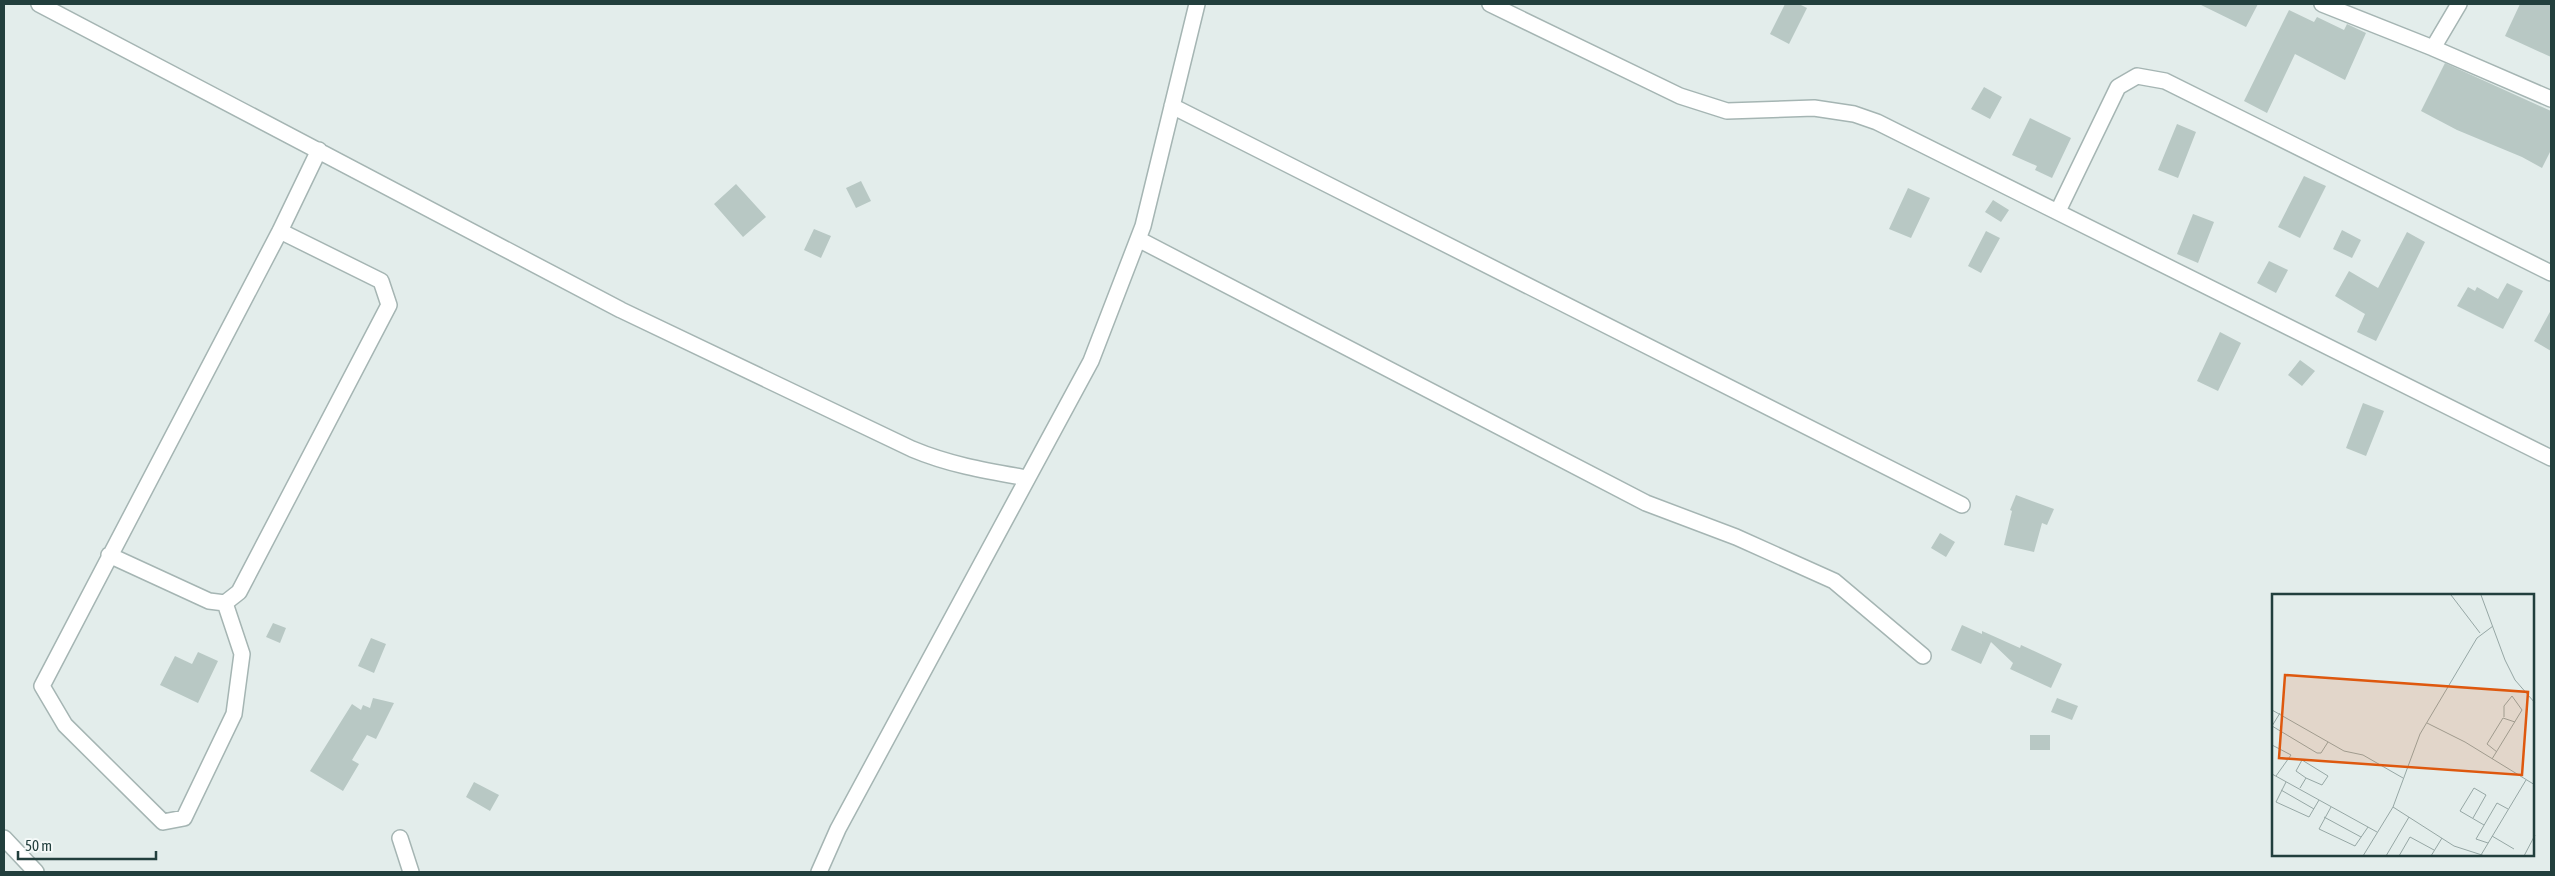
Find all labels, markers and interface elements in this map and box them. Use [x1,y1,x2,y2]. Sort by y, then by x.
inset map [2272,594,2535,856]
scale bar [18,828,155,860]
text: 50 m [25,837,52,854]

